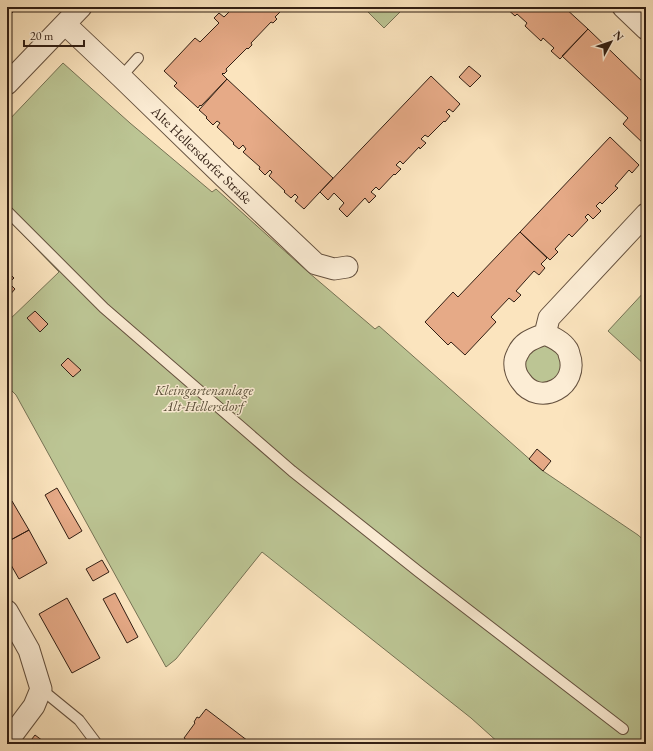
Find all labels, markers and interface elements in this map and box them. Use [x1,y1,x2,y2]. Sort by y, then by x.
scale bar [24,22,84,48]
north arrow [591,22,631,62]
text: 20 m [30,28,54,44]
text: N [610,28,627,44]
street label: Alte Hellersdorfer Straße [147,102,257,208]
park label: Kleingartenanlage Alt-Hellersdorf [154,381,254,415]

